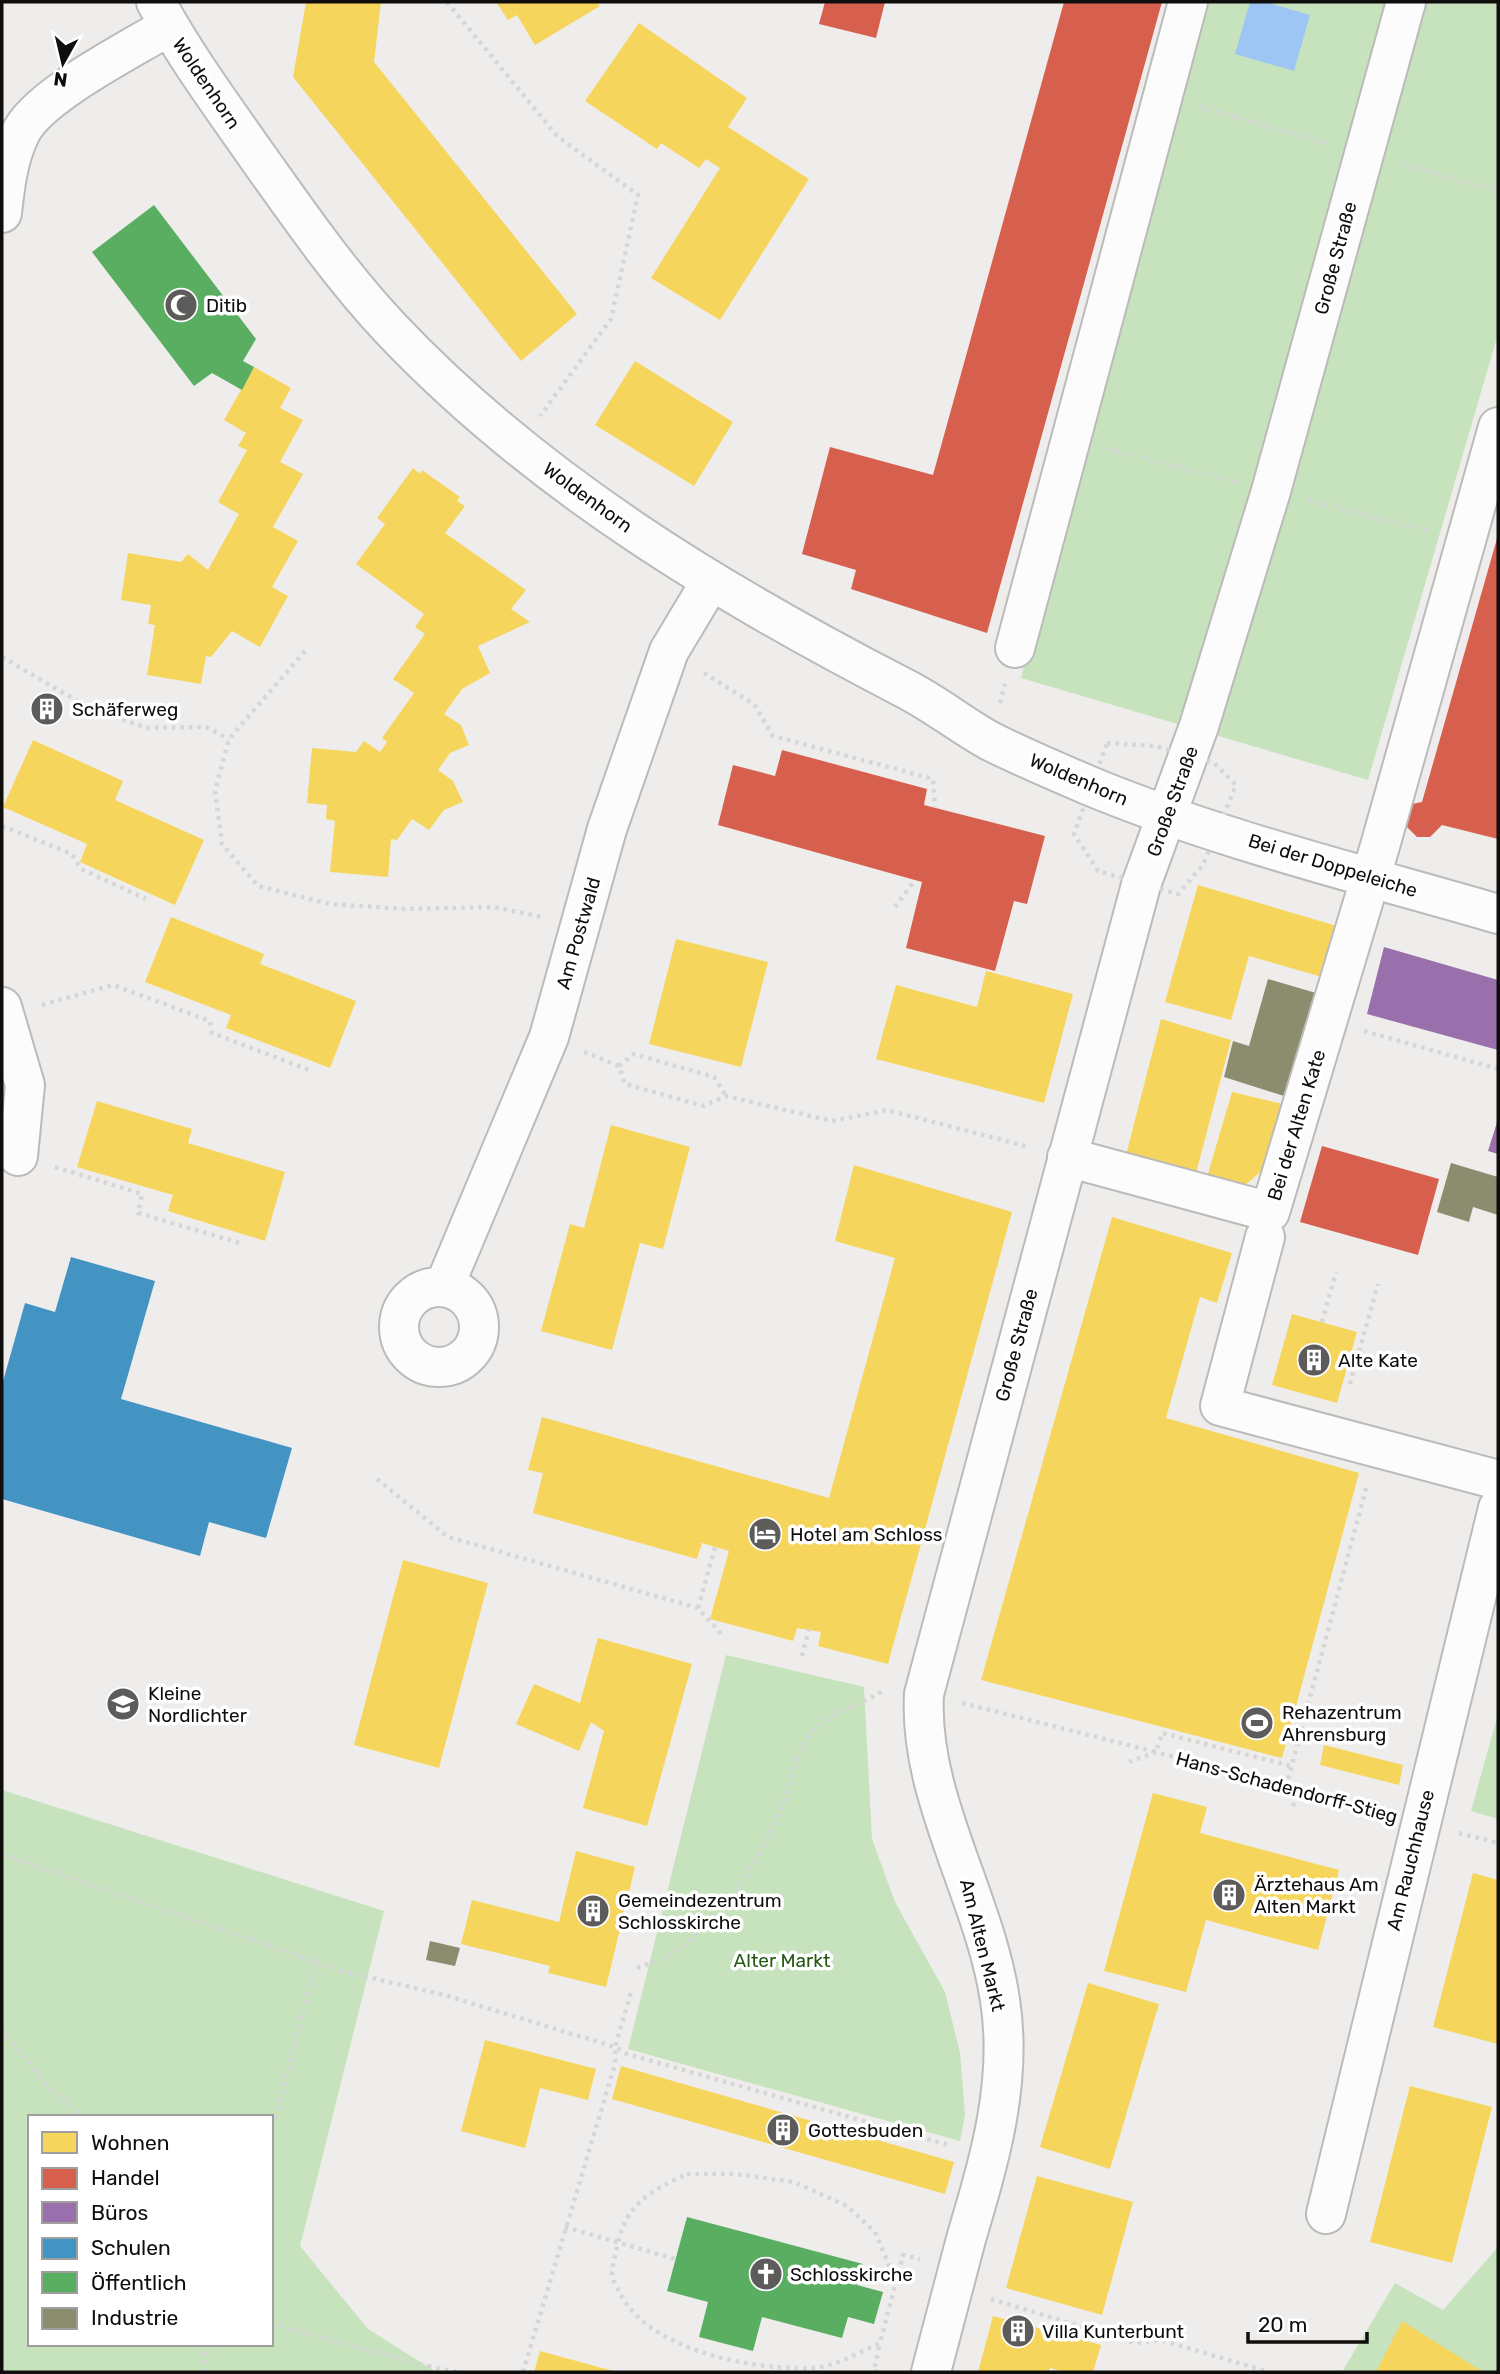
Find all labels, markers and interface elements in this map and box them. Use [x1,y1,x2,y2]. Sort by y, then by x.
north arrow [28,28,98,98]
street label: Woldenhorn [168,33,245,133]
text: N [52,67,69,92]
street label: Große Straße [1309,199,1362,317]
mosque icon: Ditib [162,286,200,324]
place label: Ditib [206,294,247,317]
street label: Woldenhorn [538,457,637,538]
building icon: Schäferweg [28,690,66,728]
place label: Schäferweg [72,698,178,721]
street label: Große Straße [1142,743,1203,860]
street label: Woldenhorn [1026,748,1132,811]
street label: Bei der Doppeleiche [1245,829,1420,902]
street label: Am Postwald [551,874,605,992]
street label: Bei der Alten Kate [1263,1047,1330,1203]
street label: Große Straße [990,1286,1043,1404]
building icon: Alte Kate [1295,1341,1333,1379]
place label: Alte Kate [1338,1349,1418,1372]
hotel icon: Hotel am Schloss [746,1515,784,1553]
place label: Hotel am Schloss [790,1523,943,1546]
place label: Kleine Nordlichter [148,1682,248,1727]
school or university icon: Kleine Nordlichter [104,1685,142,1723]
place label: Rehazentrum Ahrensburg [1282,1701,1402,1746]
sports icon: Rehazentrum Ahrensburg [1238,1704,1276,1742]
street label: Hans-Schadendorff-Stieg [1174,1747,1400,1828]
street label: Am Rauchhause [1382,1787,1439,1933]
place label: Ärztehaus Am Alten Markt [1254,1873,1379,1918]
building icon: Ärztehaus Am Alten Markt [1210,1876,1248,1914]
street label: Am Alten Markt [955,1877,1010,2014]
place label: Gemeindezentrum Schlosskirche [618,1889,782,1934]
building icon: Gemeindezentrum Schlosskirche [574,1892,612,1930]
park label: Alter Markt [734,1949,831,1972]
building icon: Gottesbuden [764,2111,802,2149]
legend [28,2115,273,2346]
place label: Gottesbuden [808,2119,923,2142]
text: Wohnen [91,2130,169,2155]
text: Handel [91,2165,160,2190]
text: Büros [91,2200,148,2225]
text: Schulen [91,2235,171,2260]
church icon: Schlosskirche [747,2255,785,2293]
place label: Schlosskirche [790,2263,913,2286]
text: Öffentlich [91,2270,187,2295]
scale bar [1248,2300,1367,2344]
text: Industrie [91,2305,178,2330]
building icon: Villa Kunterbunt [999,2312,1037,2350]
text: 20 m [1258,2312,1307,2337]
place label: Villa Kunterbunt [1042,2320,1185,2343]

